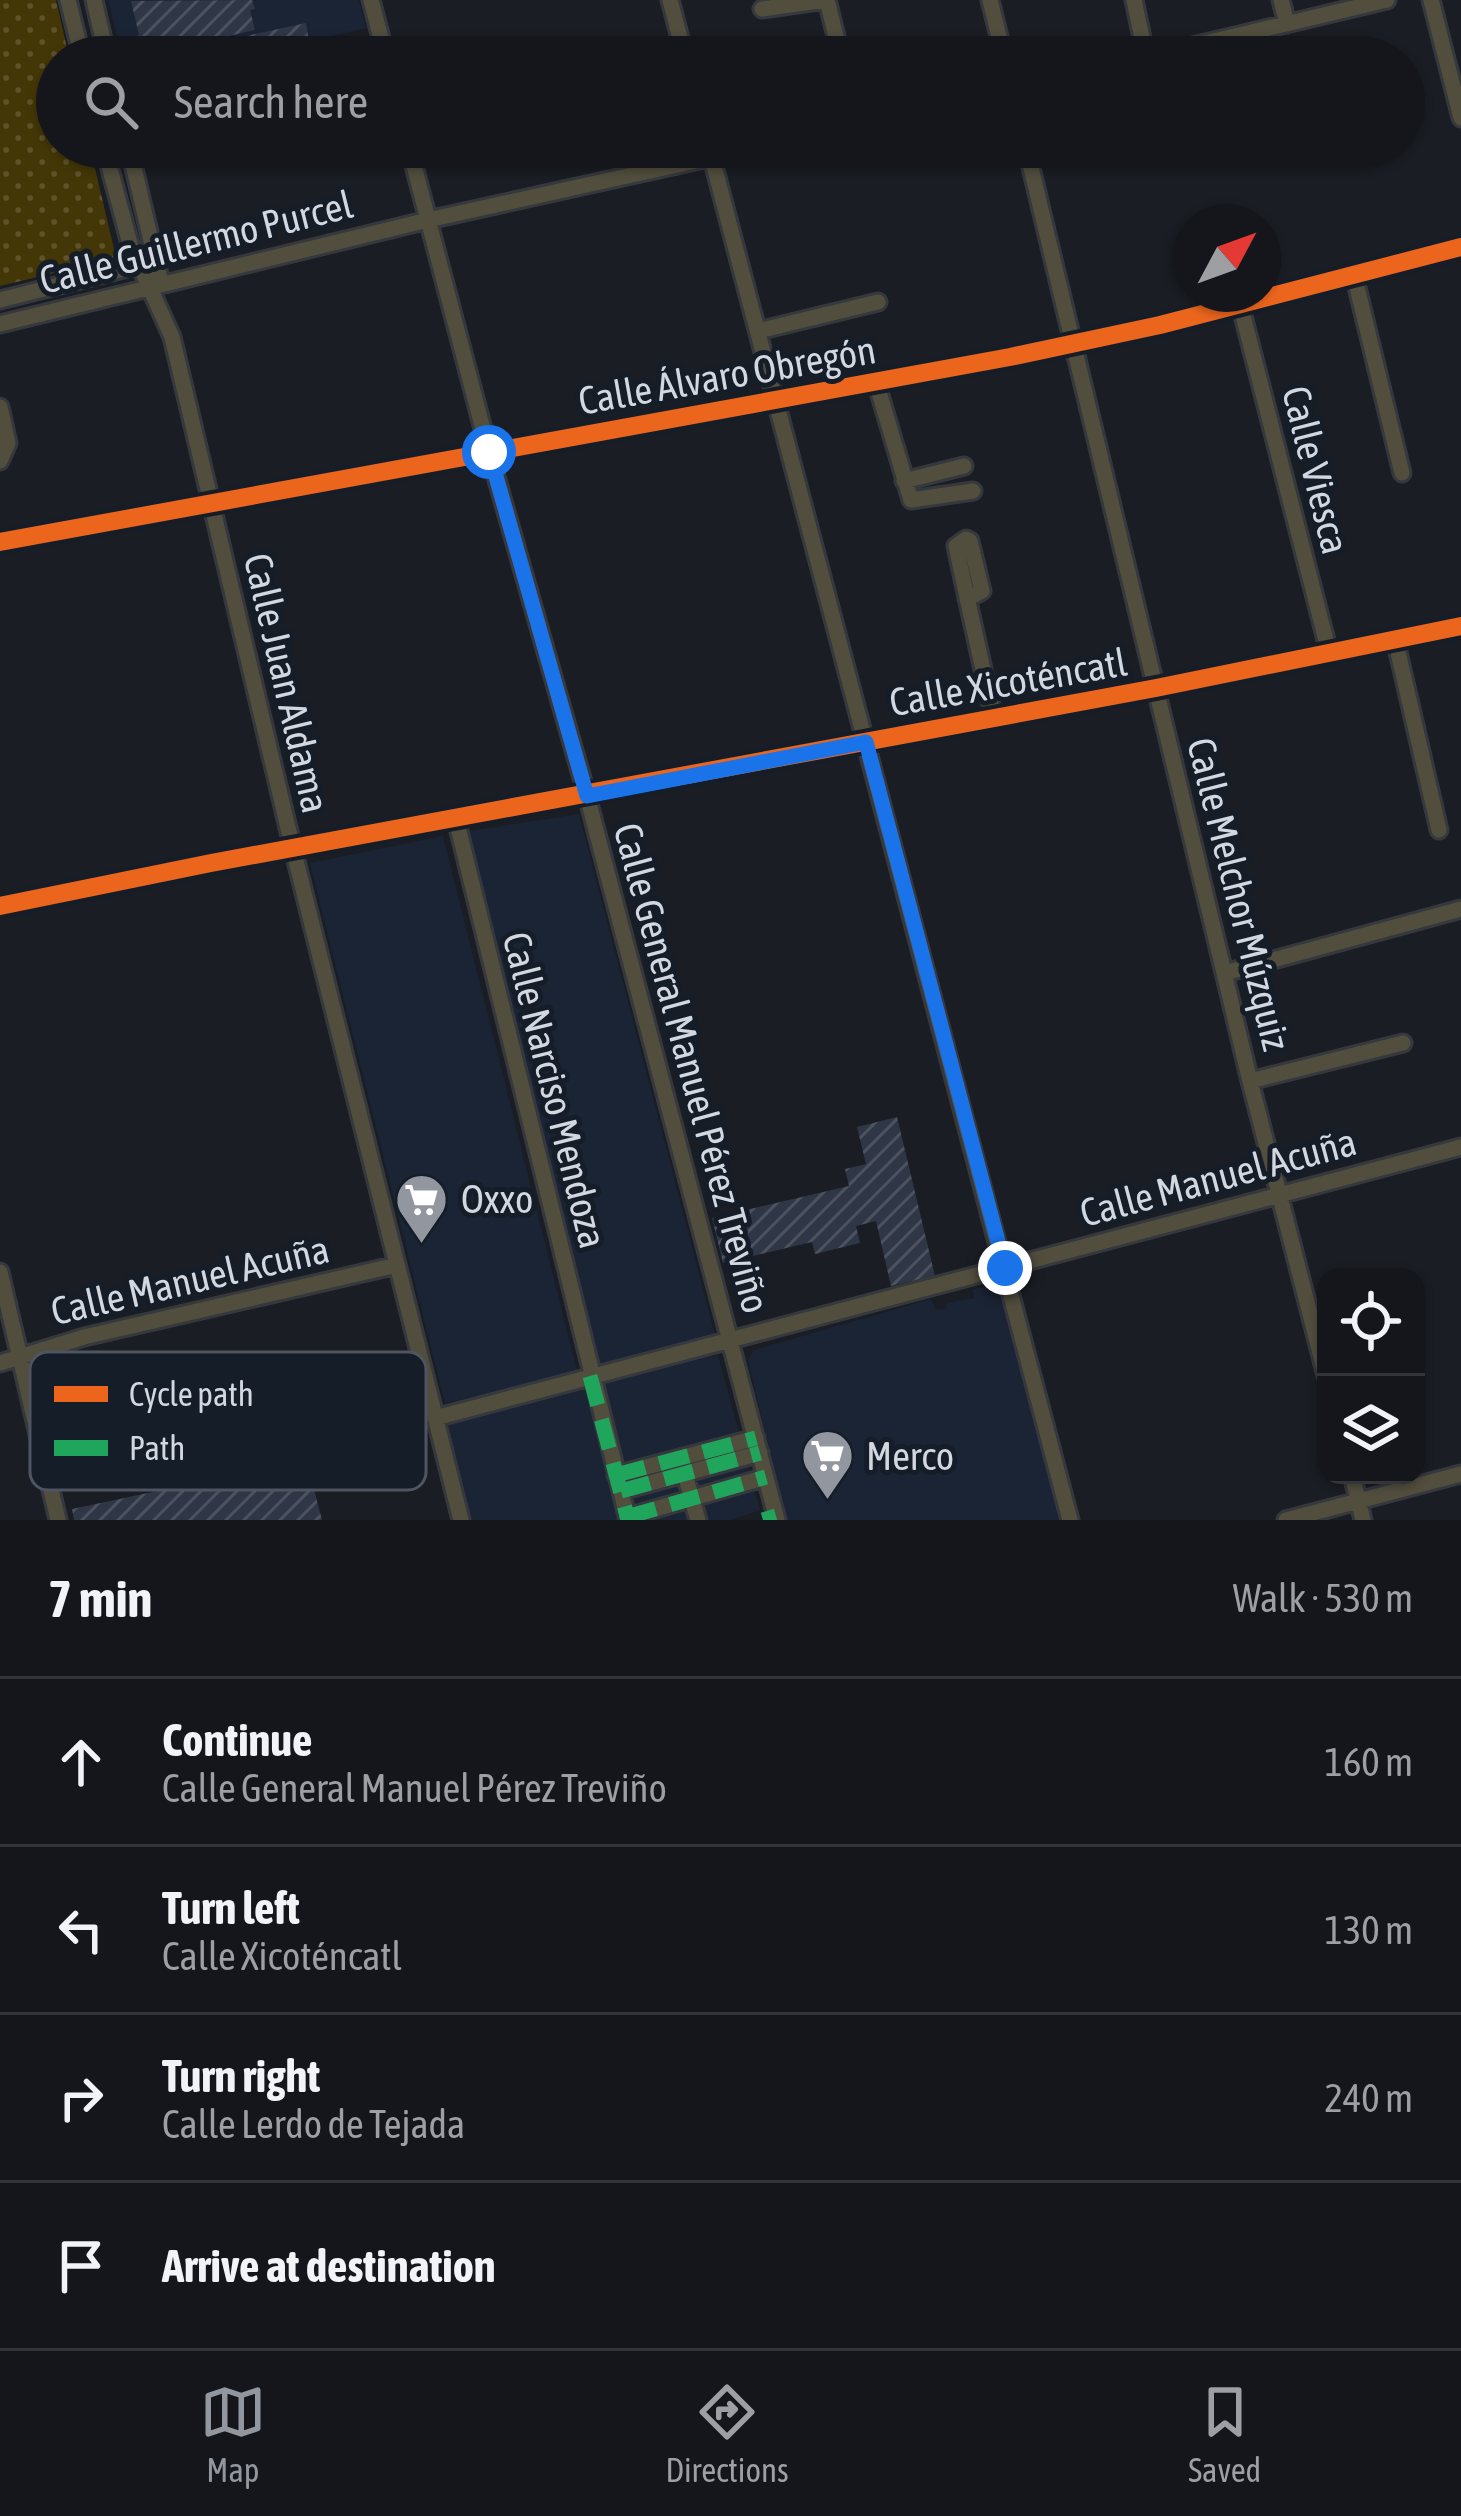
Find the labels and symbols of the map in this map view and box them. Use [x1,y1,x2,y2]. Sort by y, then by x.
street label: Calle Guillermo Purcel [35,182,357,302]
north arrow [1173,204,1281,312]
street label: Calle Álvaro Obregón [575,327,879,423]
street label: Calle Viesca [1274,382,1358,558]
route start [462,425,516,479]
street label: Calle Juan Aldama [236,549,338,817]
street label: Calle Xicoténcatl [886,640,1130,724]
street label: Calle Melchor Múzquiz [1179,733,1299,1055]
street label: Calle General Manuel Pérez Treviño [605,818,779,1318]
street label: Calle Narciso Mendoza [494,928,616,1252]
street label: Calle Manuel Acuña [1075,1119,1361,1235]
supermarket icon: Oxxo [394,1171,450,1245]
place label: Oxxo [461,1177,533,1221]
street label: Calle Manuel Acuña [47,1227,333,1333]
route end [978,1241,1032,1295]
legend [30,1352,426,1490]
text: Cycle path [129,1375,254,1413]
supermarket icon: Merco [799,1428,855,1502]
text: Path [129,1429,185,1467]
place label: Merco [866,1434,954,1478]

